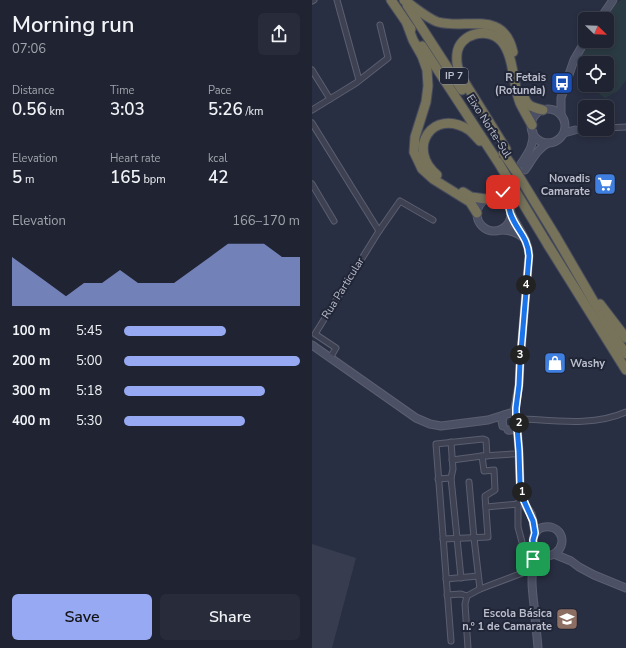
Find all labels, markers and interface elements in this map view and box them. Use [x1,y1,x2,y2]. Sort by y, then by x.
text: Morning run [12,10,135,40]
north arrow [578,12,614,48]
map controls [578,12,614,136]
button: share [258,13,300,55]
text: 07:06 [12,40,46,58]
button: locate [578,56,614,92]
road number: IP 7 [440,68,468,84]
place label: R Fetais (Rotunda) [495,70,546,98]
bus stop icon: R Fetais (Rotunda) [549,70,575,96]
text: Distance [12,83,55,98]
text: Time [110,83,134,98]
text: Pace [208,83,231,98]
street label: Eixo Norte-Sul [463,92,515,161]
text: 0.56 [12,98,47,121]
text: 3:03 [110,98,145,121]
text: 5:26 [208,98,243,121]
button: layers [578,100,614,136]
text: km [47,104,64,119]
text: /km [243,104,263,119]
text: Elevation [12,151,58,166]
text: Heart rate [110,151,160,166]
text: kcal [208,151,228,166]
text: 5 [12,166,22,189]
text: 165 [110,166,141,189]
text: 42 [208,166,228,189]
place label: Novadis Camarate [541,171,590,199]
supermarket icon: Novadis Camarate [592,171,618,197]
text: m [22,172,34,187]
text: bpm [141,172,166,187]
pin [486,175,520,209]
icon: check [492,181,514,203]
text: Elevation [12,212,66,230]
text: 166–170 m [232,212,300,230]
street label: Rua Particular [318,254,368,322]
pin: 4 [516,275,536,295]
text: 4 [523,277,529,292]
text: 100 m [12,322,50,340]
text: 5:45 [76,322,102,340]
pin: 3 [510,345,530,365]
text: 3 [517,347,523,362]
shop icon: Washy [542,350,568,376]
text: 200 m [12,352,50,370]
text: 5:00 [76,352,102,370]
place label: Washy [570,356,605,371]
text: 300 m [12,382,50,400]
text: 5:18 [76,382,102,400]
text: 400 m [12,412,50,430]
text: 5:30 [76,412,102,430]
pin: 2 [509,413,529,433]
text: 2 [516,415,522,430]
pin: 1 [512,482,532,502]
text: 1 [519,484,525,499]
pin [516,542,550,576]
icon: arrive [522,548,544,570]
button: Save [12,594,152,640]
button: Share [160,594,300,640]
place label: Escola Básica n.º 1 de Camarate [462,606,552,634]
school or university icon: Escola Básica n.º 1 de Camarate [554,606,580,632]

